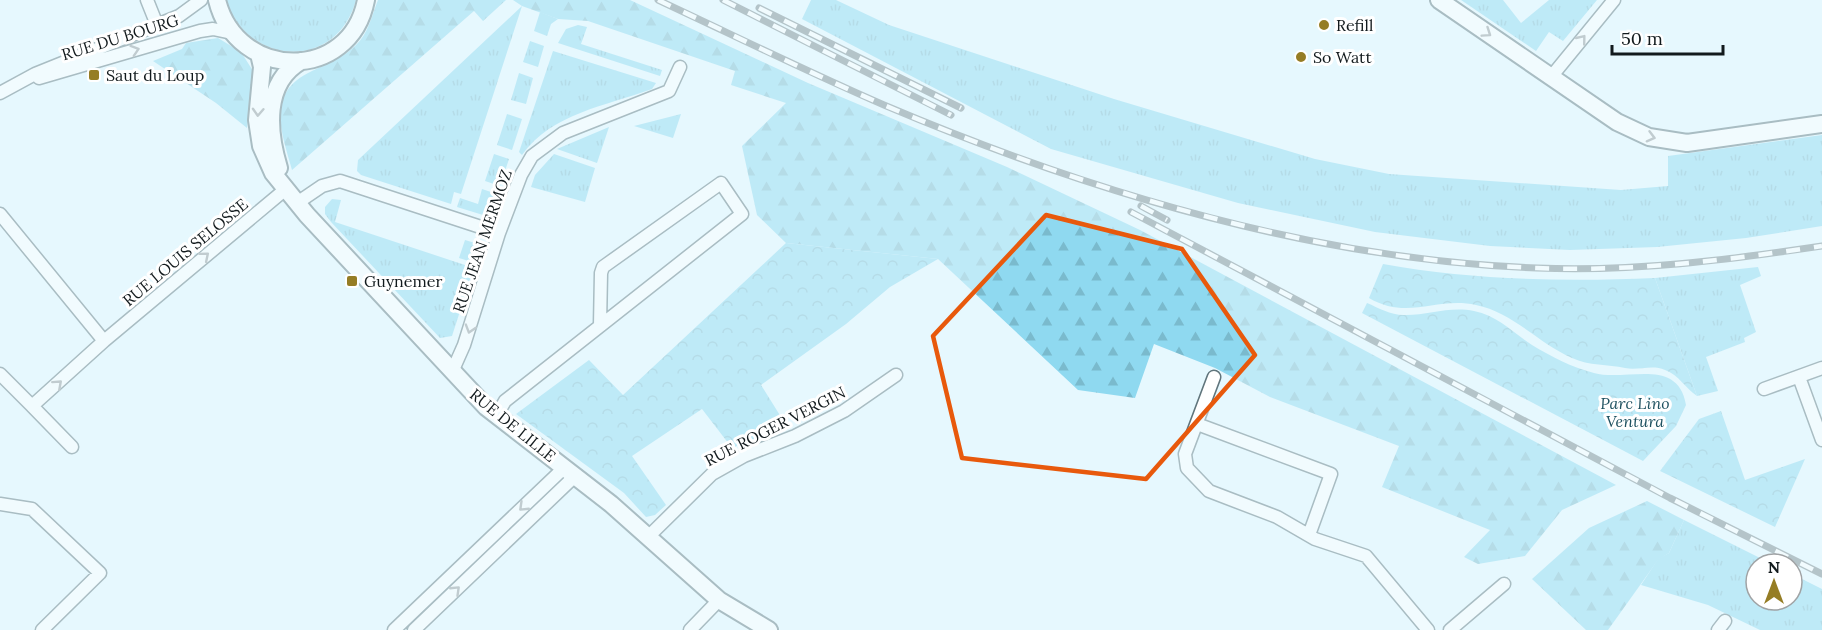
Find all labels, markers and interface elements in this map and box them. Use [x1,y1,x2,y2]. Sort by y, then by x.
street label: RUE DU BOURG [59,10,181,64]
place label: Refill [1336,15,1373,35]
marker: Refill [1317,18,1331,32]
scale bar [1612,18,1723,56]
one-way arrow [1480,26,1491,37]
text: 50 m [1621,27,1663,50]
one-way arrow [1575,34,1586,45]
one-way arrow [129,45,140,57]
place label: So Watt [1313,47,1372,67]
marker: So Watt [1294,50,1308,64]
place label: Saut du Loup [106,65,204,85]
marker: Saut du Loup [87,68,101,82]
one-way arrow [252,107,265,116]
one-way arrow [1645,130,1656,142]
street label: RUE JEAN MERMOZ [448,167,516,315]
street label: RUE LOUIS SELOSSE [118,194,252,310]
one-way arrow [198,253,209,264]
place label: Guynemer [364,271,442,291]
marker: Guynemer [345,274,359,288]
one-way arrow [464,323,477,334]
one-way arrow [51,380,61,391]
street label: RUE ROGER VERGIN [701,382,849,470]
street label: RUE DE LILLE [466,384,560,466]
park label: Parc Lino Ventura [1600,393,1670,431]
one-way arrow [519,500,530,511]
north arrow [1744,552,1804,612]
text: N [1768,557,1780,577]
one-way arrow [449,586,460,597]

